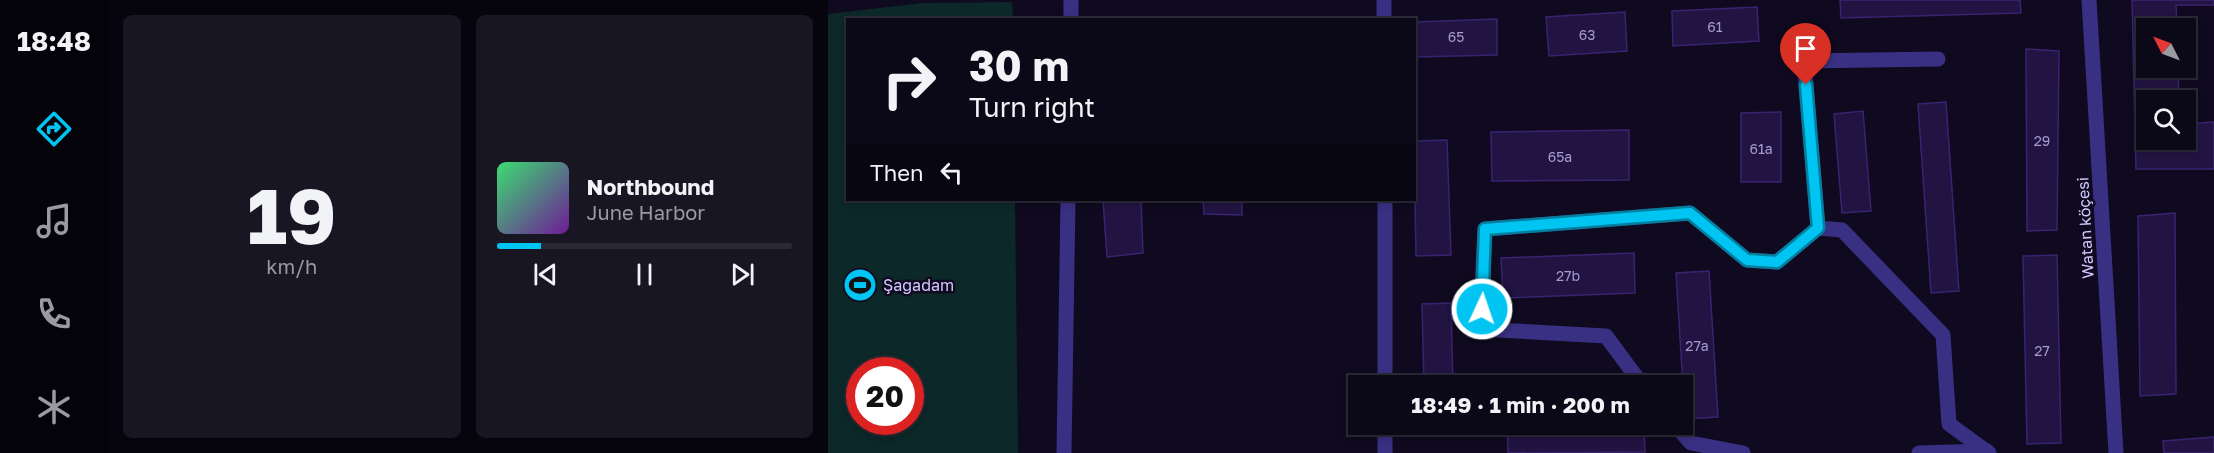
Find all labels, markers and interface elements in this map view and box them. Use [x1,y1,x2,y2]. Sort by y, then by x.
house number: 61 [1707,18,1723,35]
north arrow [2136,18,2196,78]
map controls [2136,18,2196,150]
pin [1780,23,1831,85]
text: 18:48 [17,25,91,57]
house number: 63 [1579,26,1595,43]
house number: 65 [1448,28,1464,45]
icon: arrive [1789,32,1822,65]
text: 30 m [969,40,1069,90]
icon: right [870,42,948,120]
button: search [2136,90,2196,150]
text: Turn right [969,91,1095,123]
icon: directions [33,108,75,150]
house number: 29 [2034,132,2050,149]
house number: 61a [1749,140,1773,157]
house number: 65a [1548,148,1572,165]
icon: left [935,156,968,189]
text: Then [870,159,923,186]
text: 19 [247,168,337,261]
text: Northbound [587,173,714,200]
street label: Watan köçesi [2072,177,2098,279]
icon: music [33,200,75,242]
text: June Harbor [587,200,705,224]
text: km/h [266,254,317,278]
icon: previous [529,258,562,291]
icon: pause [628,258,661,291]
icon: next [726,258,759,291]
sports icon: Şagadam [842,267,878,303]
house number: 27b [1556,267,1580,284]
place label: Şagadam [883,275,954,295]
position arrow [1450,277,1514,341]
icon: phone [33,293,75,335]
house number: 27a [1685,337,1709,354]
house number: 27 [2034,342,2050,359]
speed limit sign: 20 [846,357,924,435]
icon: climate [33,386,75,428]
text: 18:49 · 1 min · 200 m [1411,391,1630,418]

